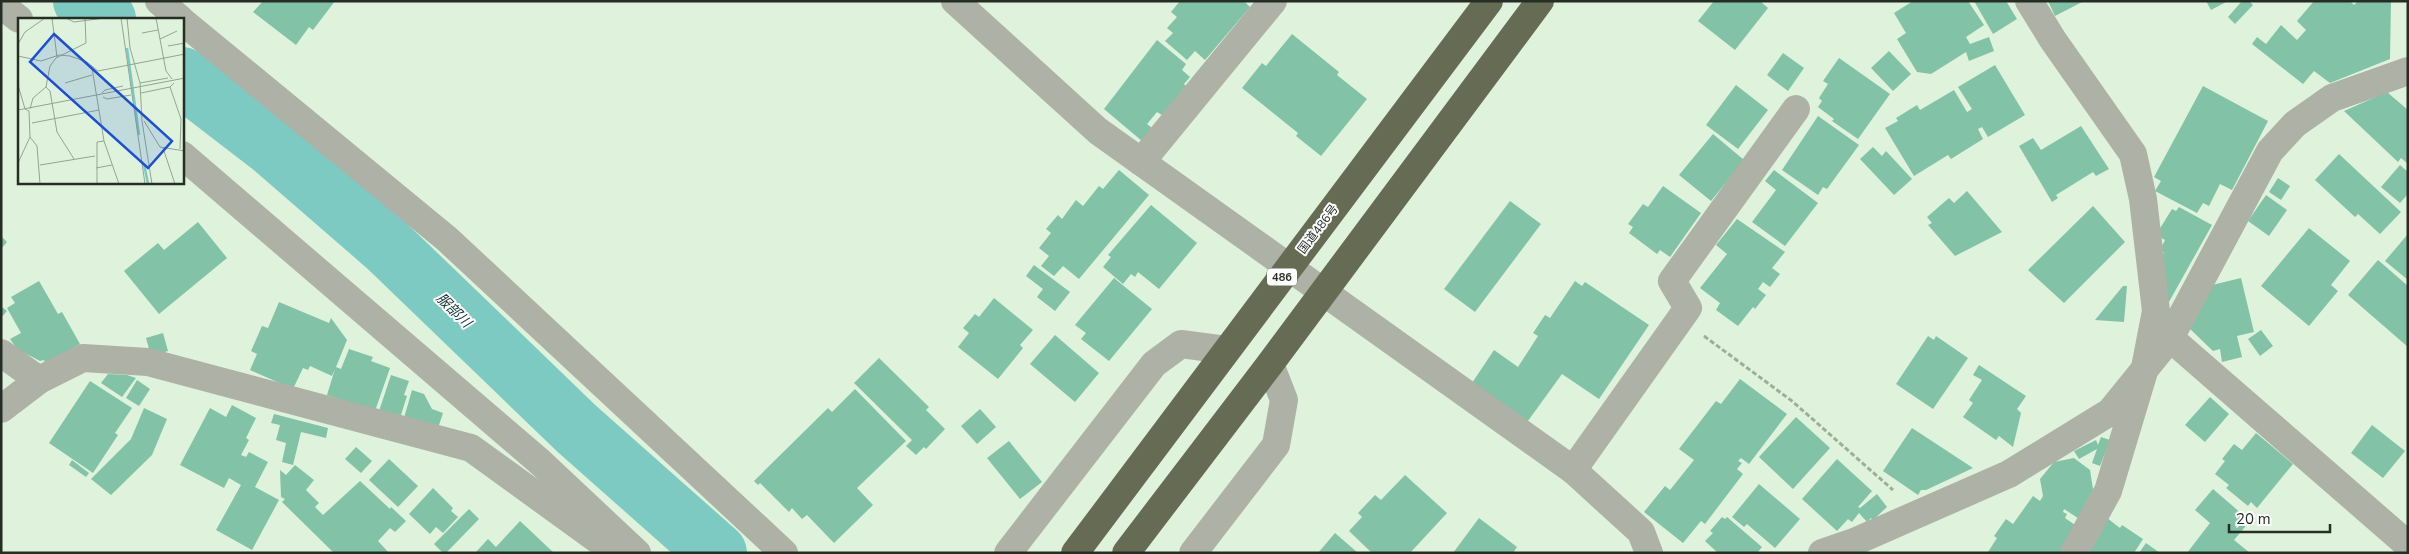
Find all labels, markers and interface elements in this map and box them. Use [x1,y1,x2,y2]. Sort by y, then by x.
inset map [18,18,184,184]
street label: 国道486号 [1294,201,1342,257]
road number: 486 [1267,268,1297,286]
water label: 服部川 [432,289,477,333]
scale bar [2229,502,2330,534]
text: 20 m [2236,509,2271,529]

